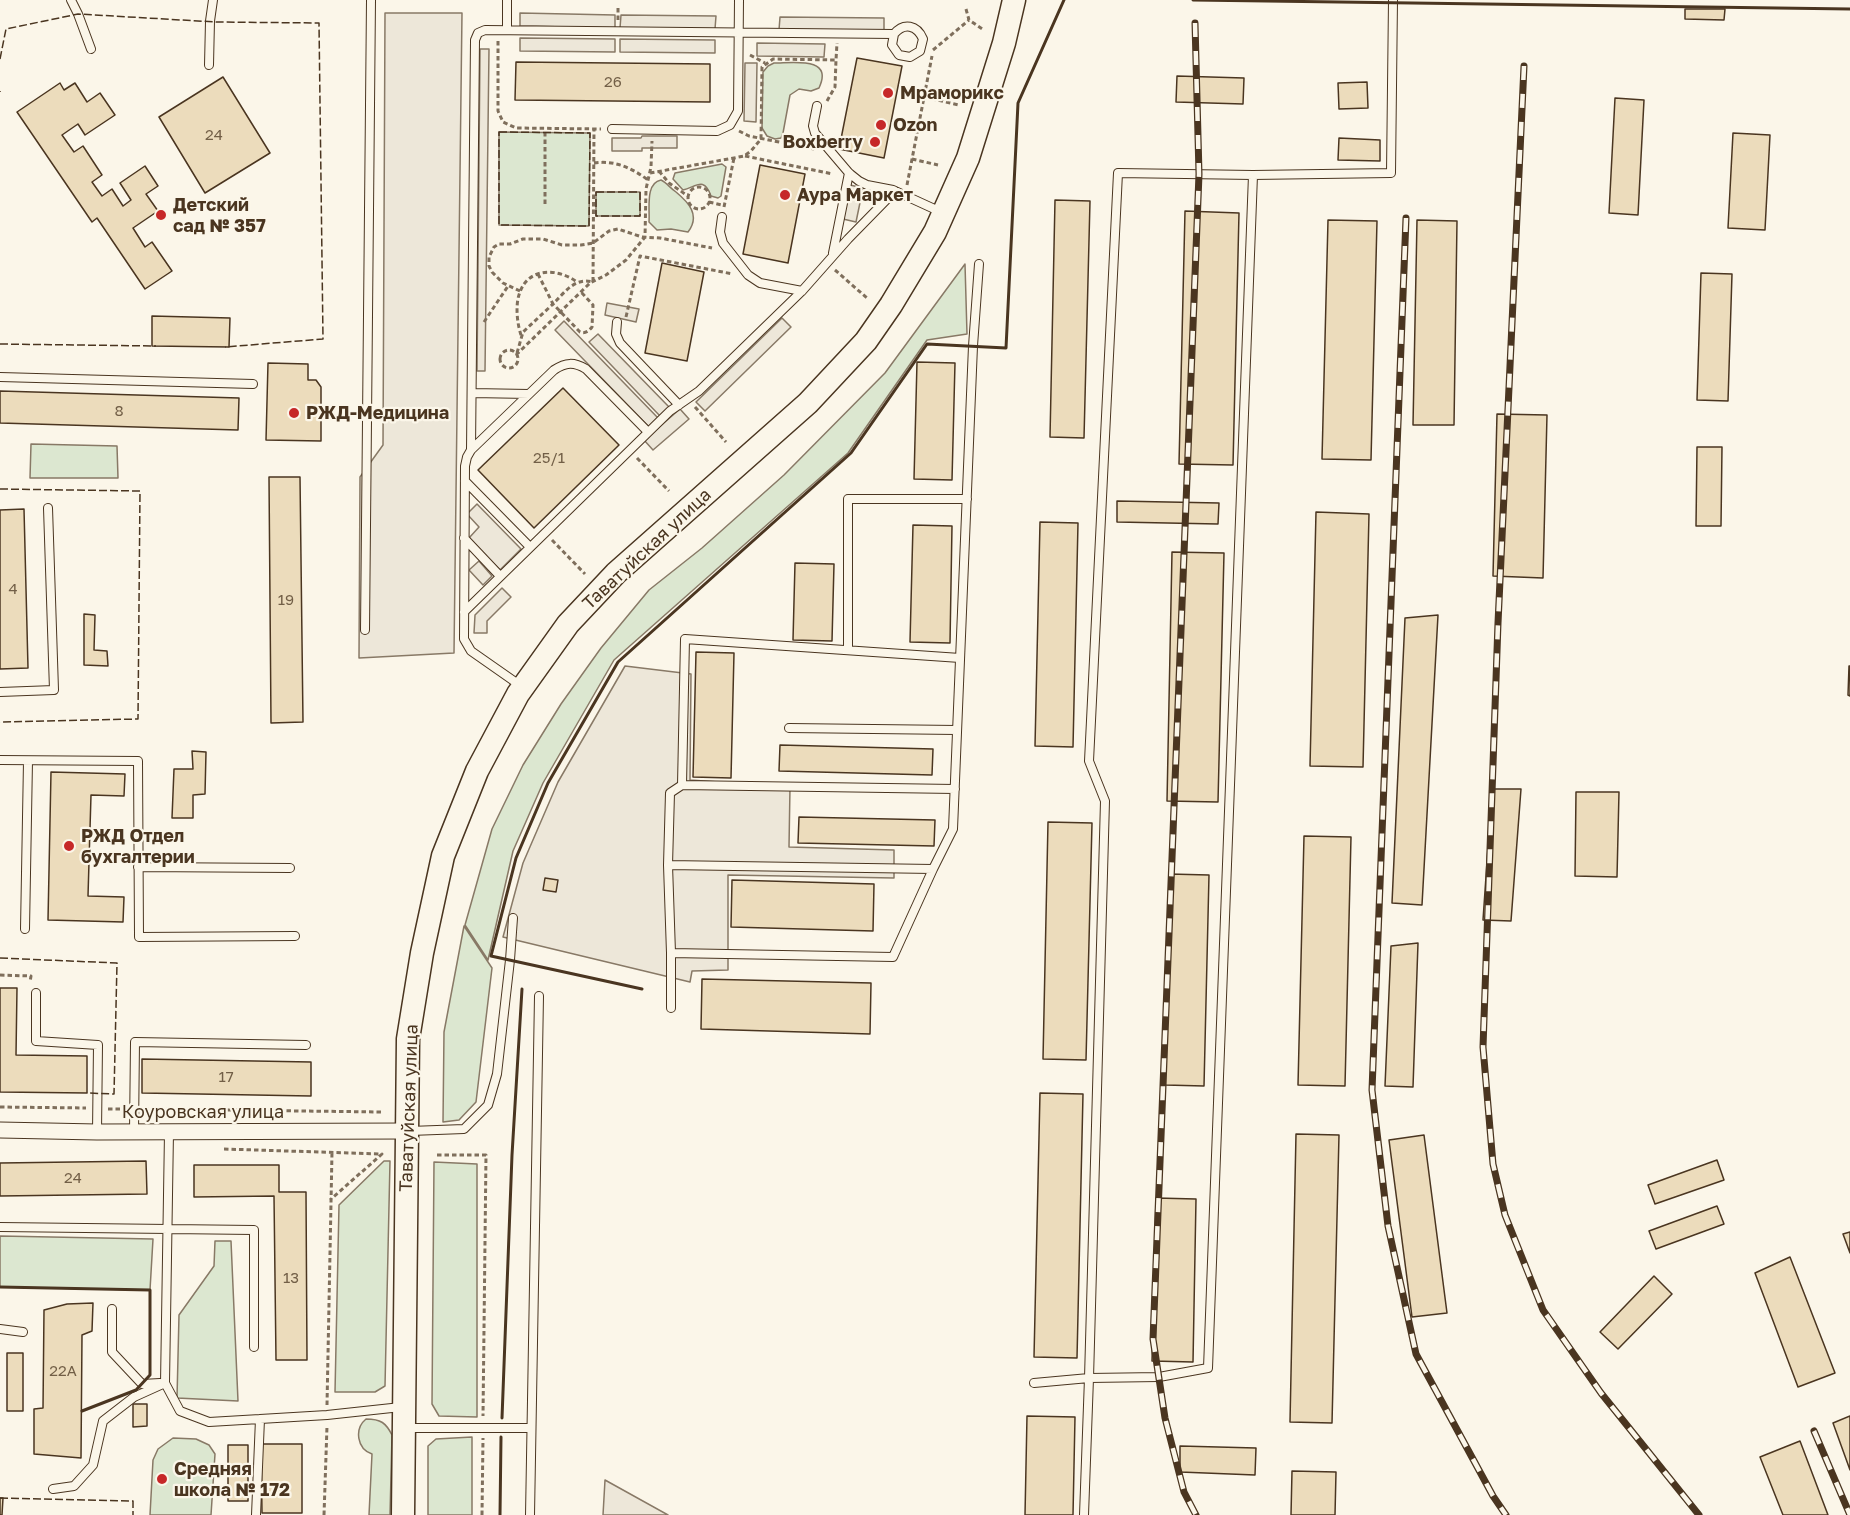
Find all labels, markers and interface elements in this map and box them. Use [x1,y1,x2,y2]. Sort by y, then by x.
house number: 26 [604,73,622,91]
place label: Мраморикс [900,82,1004,104]
marker: Мраморикс [881,86,895,100]
place label: Ozon [893,114,937,136]
marker: Ozon [874,118,888,132]
house number: 24 [205,126,223,144]
place label: Boxberry [782,131,863,153]
marker: Boxberry [868,135,882,149]
place label: Аура Маркет [797,184,913,206]
marker: Аура Маркет [778,188,792,202]
place label: Детский сад № 357 [173,194,266,236]
marker: Детский сад № 357 [154,208,168,222]
house number: 8 [114,402,124,420]
place label: РЖД-Медицина [306,402,449,424]
marker: РЖД-Медицина [287,406,301,420]
house number: 25/1 [533,449,565,467]
street label: Таватуйская улица [578,484,716,614]
house number: 4 [8,580,18,598]
house number: 19 [278,591,294,609]
place label: РЖД Отдел бухгалтерии [81,825,195,868]
marker: РЖД Отдел бухгалтерии [62,839,76,853]
street label: Таватуйская улица [395,1024,423,1192]
house number: 17 [218,1068,234,1086]
street label: Коуровская улица [122,1101,284,1123]
house number: 24 [64,1169,82,1187]
house number: 13 [283,1269,299,1287]
house number: 22А [49,1362,77,1380]
place label: Средняя школа № 172 [174,1458,290,1500]
marker: Средняя школа № 172 [155,1472,169,1486]

